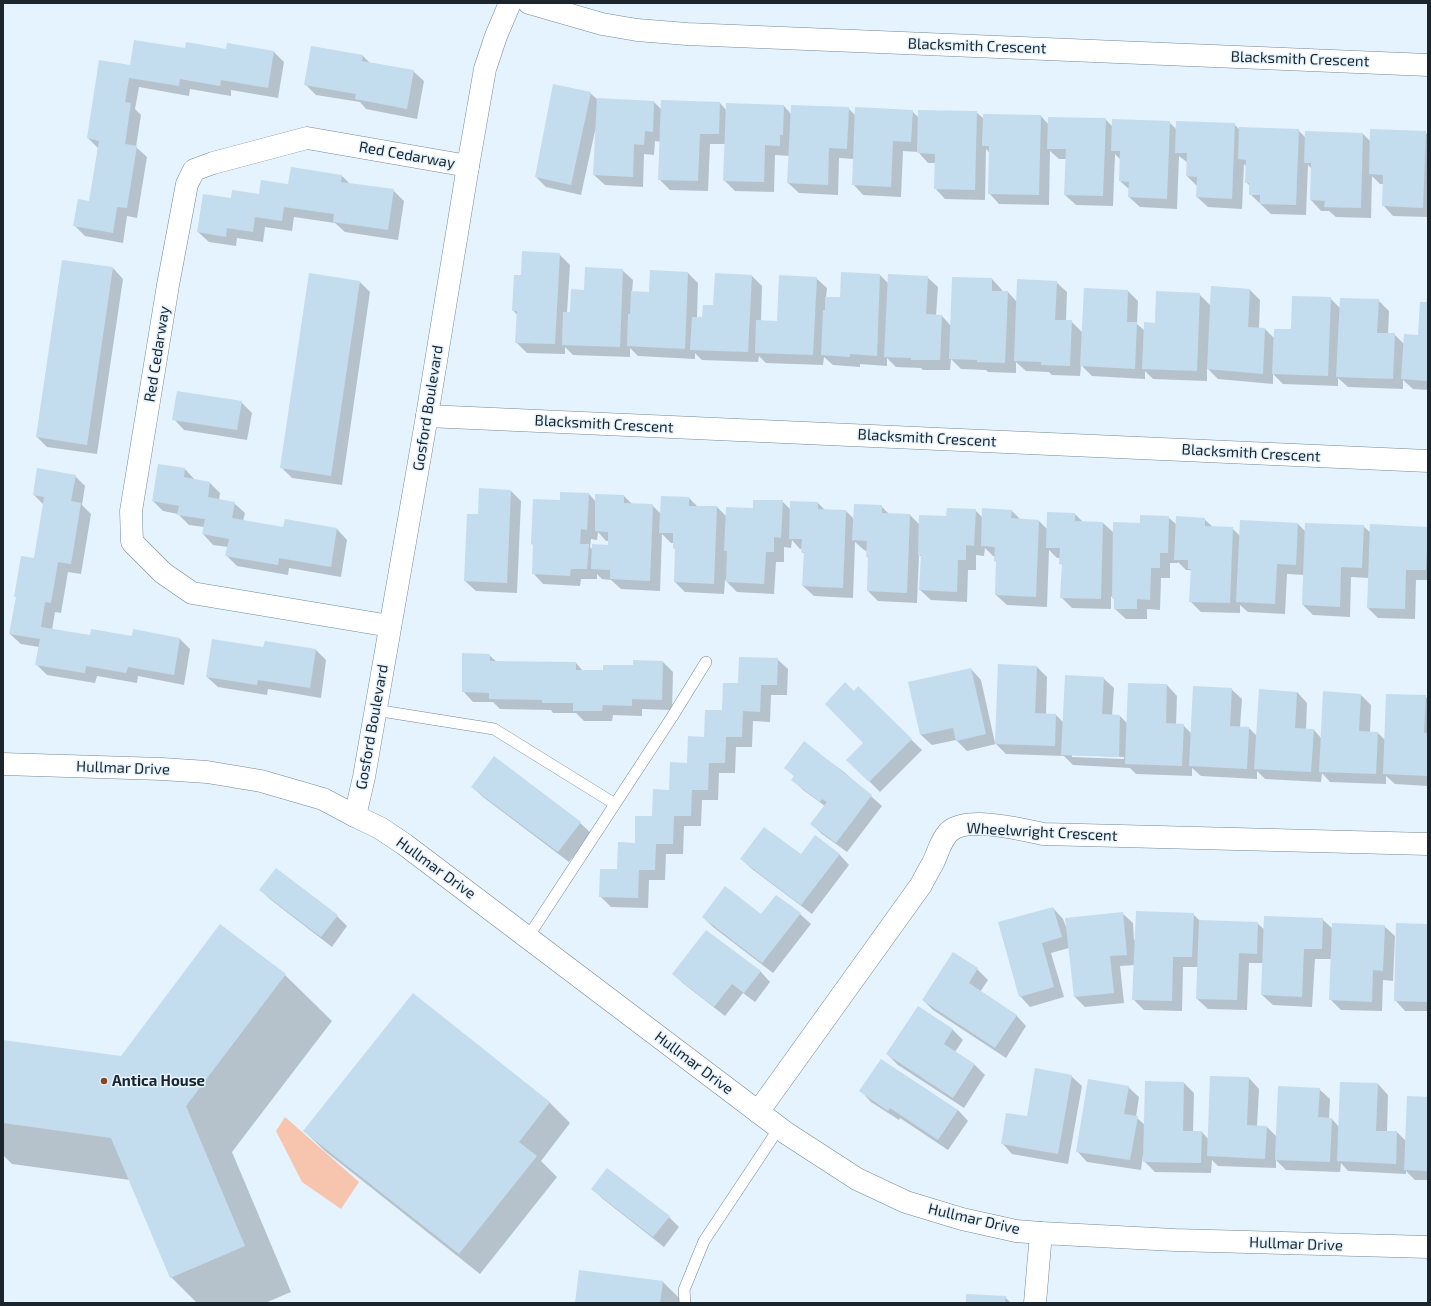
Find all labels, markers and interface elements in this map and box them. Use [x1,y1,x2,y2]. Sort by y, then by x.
street label: Blacksmith Crescent [907,35,1047,57]
street label: Blacksmith Crescent [1230,48,1370,70]
street label: Red Cedarway [358,138,456,172]
street label: Red Cedarway [141,305,173,403]
street label: Gosford Boulevard [409,344,447,472]
street label: Blacksmith Crescent [534,411,674,437]
street label: Blacksmith Crescent [857,425,997,451]
street label: Blacksmith Crescent [1181,440,1321,466]
street label: Gosford Boulevard [352,663,392,791]
street label: Hullmar Drive [76,757,170,779]
street label: Wheelwright Crescent [966,819,1118,845]
street label: Hullmar Drive [393,833,479,903]
street label: Hullmar Drive [651,1028,737,1098]
place label: Antica House [112,1072,205,1090]
marker: Antica House [99,1076,109,1086]
street label: Hullmar Drive [926,1200,1022,1238]
street label: Hullmar Drive [1249,1233,1343,1255]

